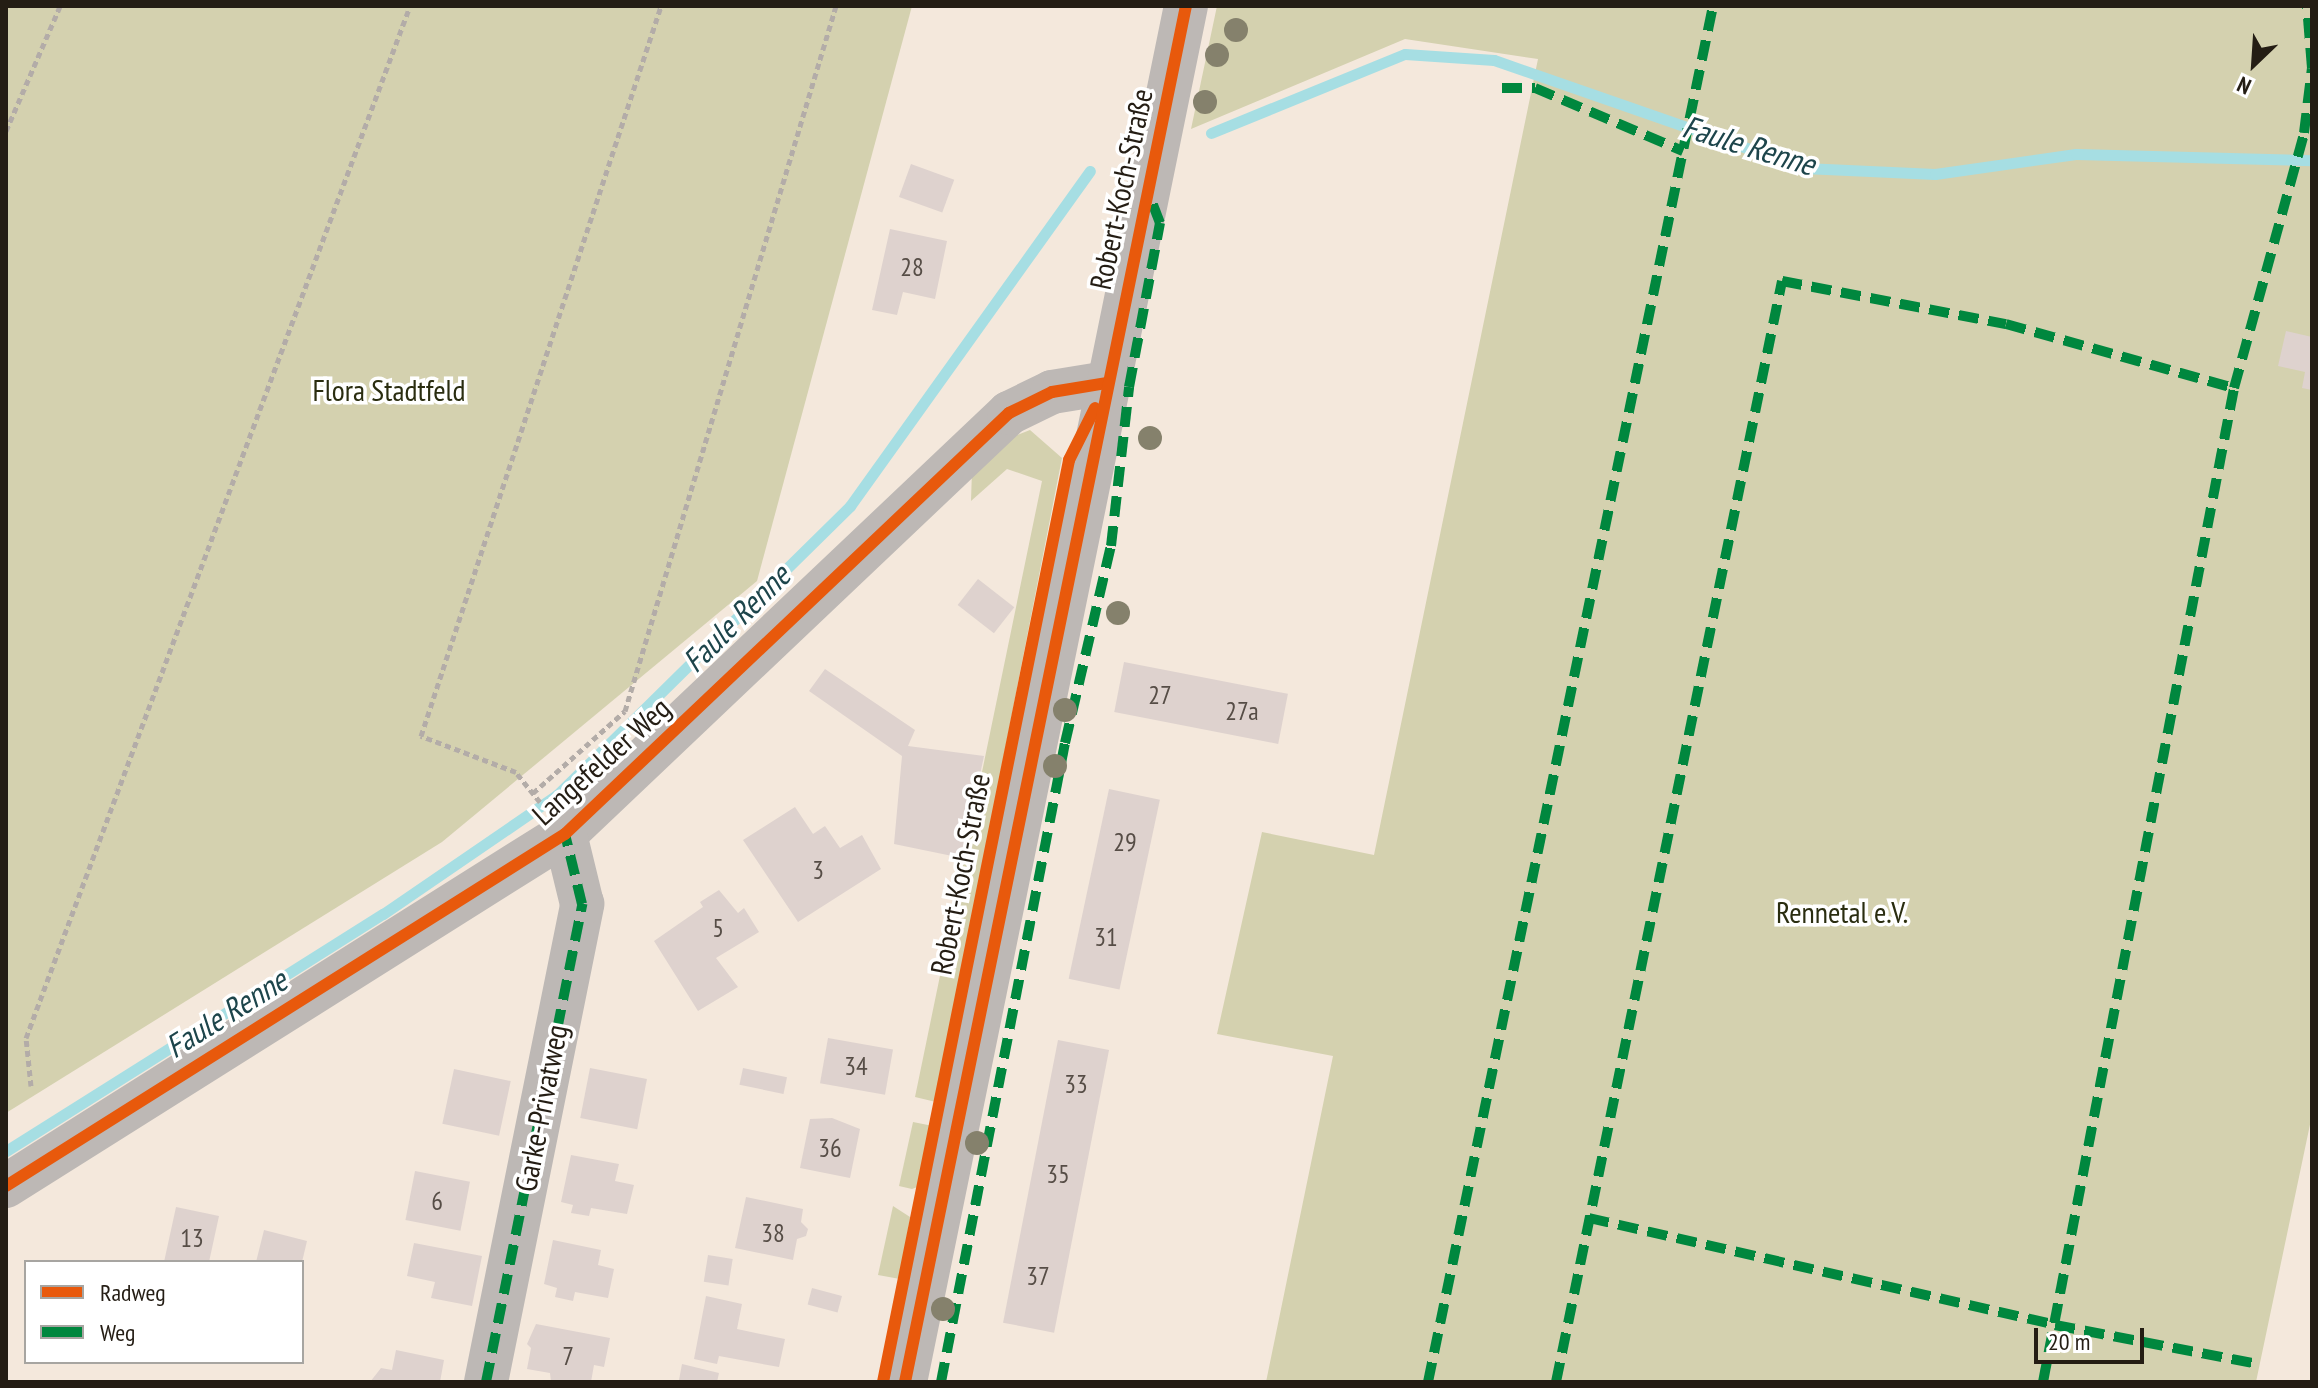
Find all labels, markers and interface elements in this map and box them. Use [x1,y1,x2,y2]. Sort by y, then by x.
north arrow [2214,24,2294,104]
text: N [2233,71,2255,101]
street label: Robert-Koch-Straße [1082,85,1160,293]
water label: Faule Renne [1678,107,1820,183]
house number: 28 [900,251,924,283]
park label: Flora Stadtfeld [312,372,466,408]
water label: Faule Renne [674,556,798,680]
house number: 27 [1148,679,1172,711]
street label: Langefelder Weg [524,690,678,832]
house number: 27a [1225,695,1259,727]
street label: Robert-Koch-Straße [923,770,997,978]
house number: 29 [1113,826,1137,858]
house number: 3 [812,854,824,886]
park label: Rennetal e.V. [1776,894,1908,930]
house number: 5 [712,912,724,944]
house number: 31 [1094,921,1118,953]
water label: Faule Renne [158,961,294,1065]
street label: Garke-Privatweg [507,1021,575,1195]
house number: 34 [844,1050,868,1082]
house number: 33 [1064,1068,1088,1100]
house number: 36 [818,1132,842,1164]
house number: 35 [1046,1158,1070,1190]
house number: 6 [431,1185,443,1217]
house number: 38 [761,1217,785,1249]
house number: 13 [180,1222,204,1254]
legend [24,1260,304,1364]
house number: 37 [1026,1260,1050,1292]
text: Radweg [100,1277,166,1308]
scale bar [2038,1312,2148,1362]
text: Weg [100,1317,135,1348]
text: 20 m [2048,1326,2090,1357]
house number: 7 [562,1340,574,1372]

